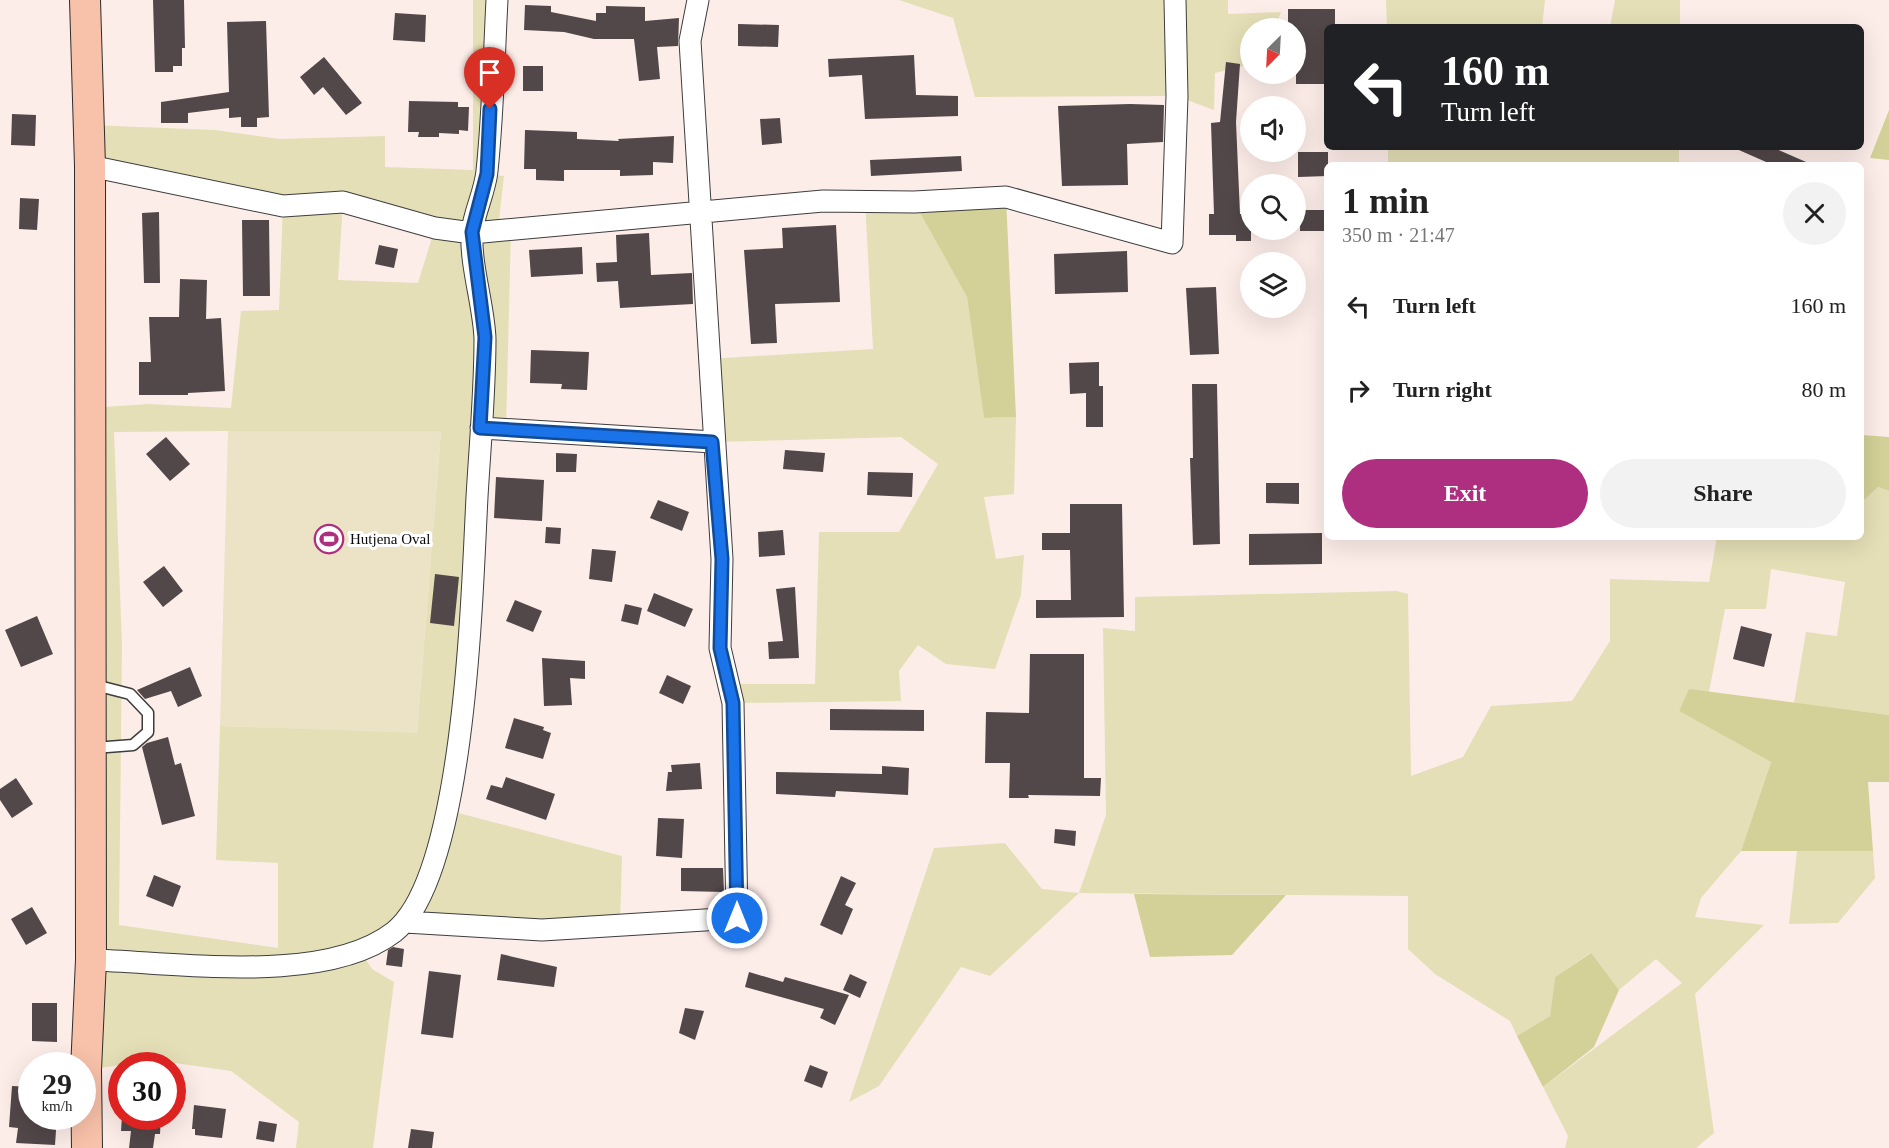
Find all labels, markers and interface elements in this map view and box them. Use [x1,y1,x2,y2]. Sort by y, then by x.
north arrow [1240,18,1306,84]
map controls [1240,18,1306,318]
pin [464,47,515,109]
icon: left [1342,48,1420,126]
text: 160 m [1441,48,1550,94]
icon: arrive [473,56,506,89]
button: sound [1240,96,1306,162]
text: Turn left [1441,97,1535,127]
button: search [1240,174,1306,240]
text: 1 min [1342,181,1429,221]
button: close [1783,182,1846,245]
text: 350 m · 21:47 [1342,224,1455,246]
button: layers [1240,252,1306,318]
icon: left [1342,290,1375,323]
text: Turn left [1393,293,1476,318]
text: 160 m [1790,293,1846,318]
icon: right [1342,374,1375,407]
text: Turn right [1393,377,1492,402]
text: 80 m [1801,377,1846,402]
button: Exit [1342,459,1588,528]
button: Share [1600,459,1846,528]
sports icon: Hutjena Oval [313,523,345,555]
place label: Hutjena Oval [350,531,430,547]
position arrow [705,886,769,950]
speed limit sign: 30 [108,1052,186,1130]
text: 29 [42,1067,72,1100]
text: km/h [42,1098,72,1114]

